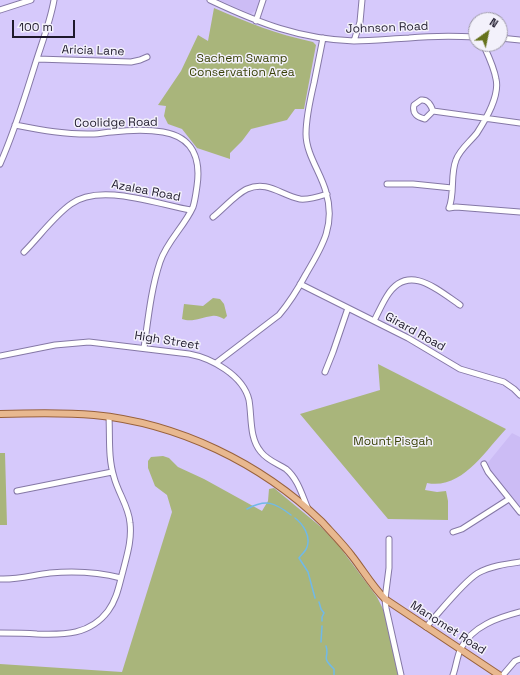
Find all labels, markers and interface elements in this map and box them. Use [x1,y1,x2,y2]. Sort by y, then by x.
scale bar [14,12,77,38]
north arrow [468,12,508,52]
text: N [487,15,501,31]
text: 100 m [19,19,53,35]
street label: Johnson Road [345,19,429,37]
street label: Aricia Lane [61,43,125,59]
park label: Sachem Swamp Conservation Area [189,52,295,80]
street label: Coolidge Road [74,115,158,131]
street label: Azalea Road [110,177,182,205]
street label: Girard Road [382,310,448,354]
street label: High Street [133,329,201,353]
park label: Mount Pisgah [353,435,433,449]
street label: Manomet Road [407,598,489,658]

